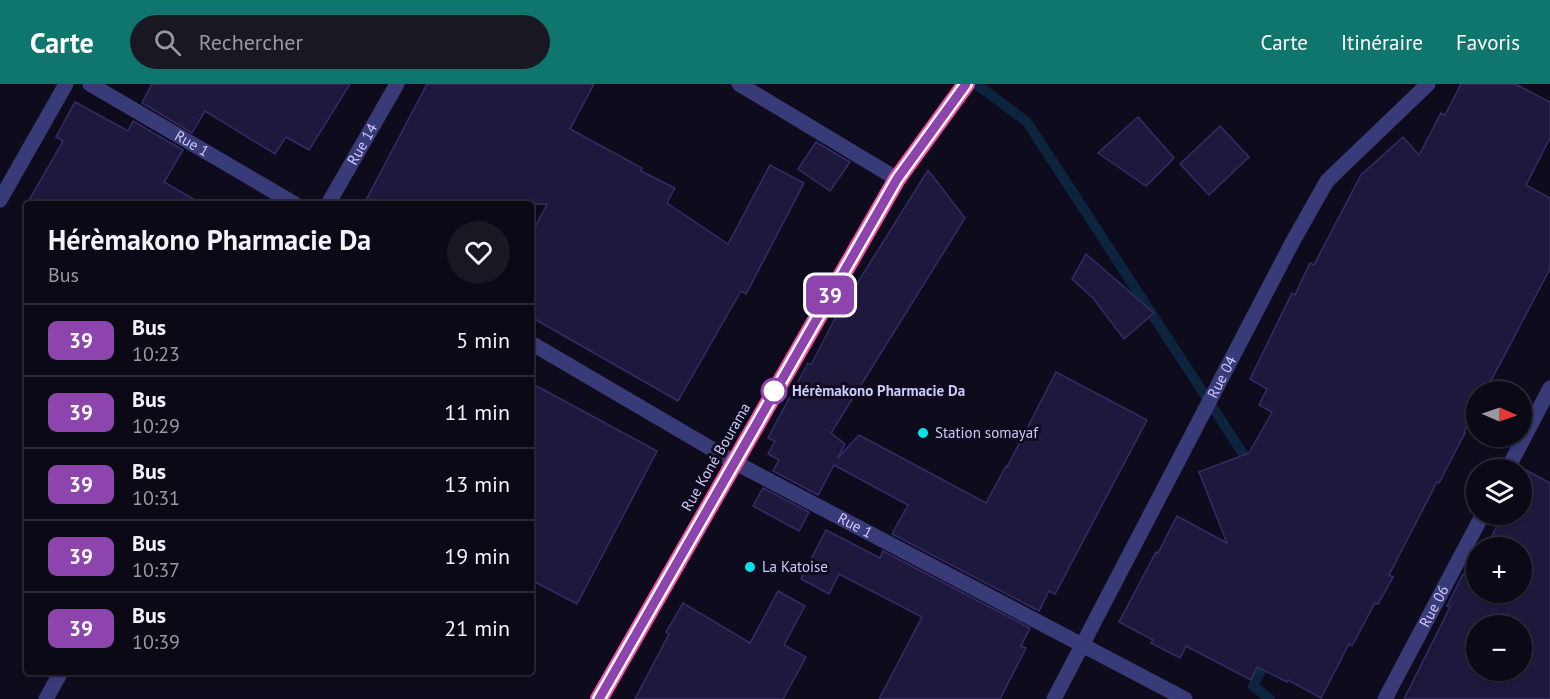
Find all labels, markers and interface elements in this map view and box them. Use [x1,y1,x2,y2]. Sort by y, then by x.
search box [130,15,550,69]
text: Carte [30,24,94,61]
icon: search [151,26,184,59]
text: Rechercher [199,28,303,56]
text: Carte [1261,29,1308,56]
text: Itinéraire [1341,29,1423,56]
text: Favoris [1456,29,1520,56]
street label: Rue 14 [343,120,381,168]
street label: Rue 1 [171,126,213,161]
text: Hérèmakono Pharmacie Da [48,221,371,258]
button: heart [447,221,510,284]
text: Bus [48,262,79,288]
line badge: 39 [803,276,857,314]
text: 39 [818,282,842,309]
text: Bus [132,313,166,341]
text: 5 min [456,326,510,354]
text: 39 [69,327,93,354]
text: 10:23 [132,341,180,367]
street label: Rue 04 [1203,353,1240,401]
marker: Hérèmakono Pharmacie Da [761,378,787,404]
place label: Hérèmakono Pharmacie Da [792,381,965,400]
north arrow [1466,381,1532,447]
map controls [1466,381,1532,681]
text: Bus [132,385,166,413]
text: 11 min [444,398,510,426]
text: 39 [69,399,93,426]
street label: Rue Koné Bourama [677,399,754,514]
text: 10:29 [132,413,180,439]
place label: Station somayaf [935,423,1039,442]
marker: Station somayaf [916,426,930,440]
text: Bus [132,457,166,485]
button: layers [1466,459,1532,525]
text: 13 min [444,470,510,498]
text: 39 [69,471,93,498]
text: 10:31 [132,485,180,511]
street label: Rue 1 [835,508,876,542]
text: Bus [132,529,166,557]
button: + [1466,537,1532,603]
text: 19 min [444,542,510,570]
text: 39 [69,543,93,570]
text: 10:37 [132,557,180,583]
place label: La Katoise [762,557,828,576]
marker: La Katoise [743,560,757,574]
street label: Rue 06 [1415,582,1453,630]
text: Bus [132,601,166,629]
text: 21 min [444,614,510,642]
text: 39 [69,615,93,642]
button: − [1466,615,1532,681]
text: 10:39 [132,629,180,655]

